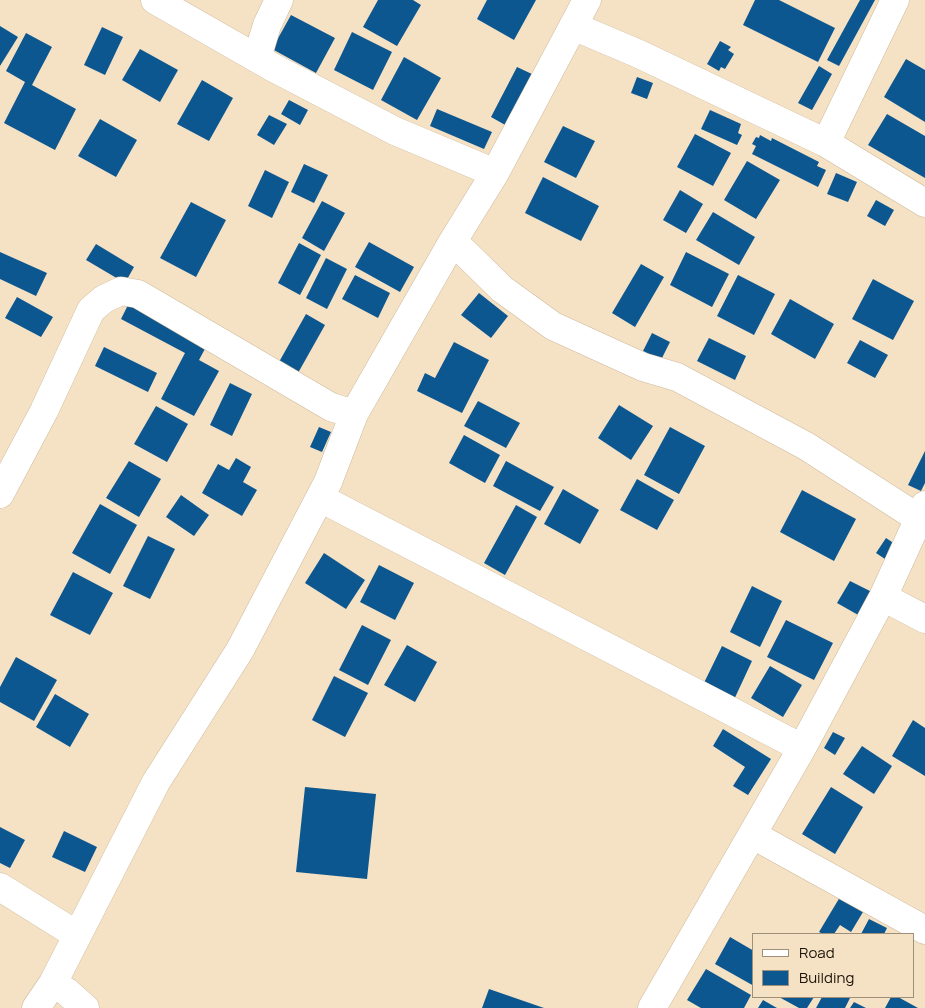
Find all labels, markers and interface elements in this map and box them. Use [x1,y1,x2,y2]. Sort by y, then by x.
legend [752,933,915,998]
text: Road [799,942,835,963]
text: Building [799,967,854,988]

